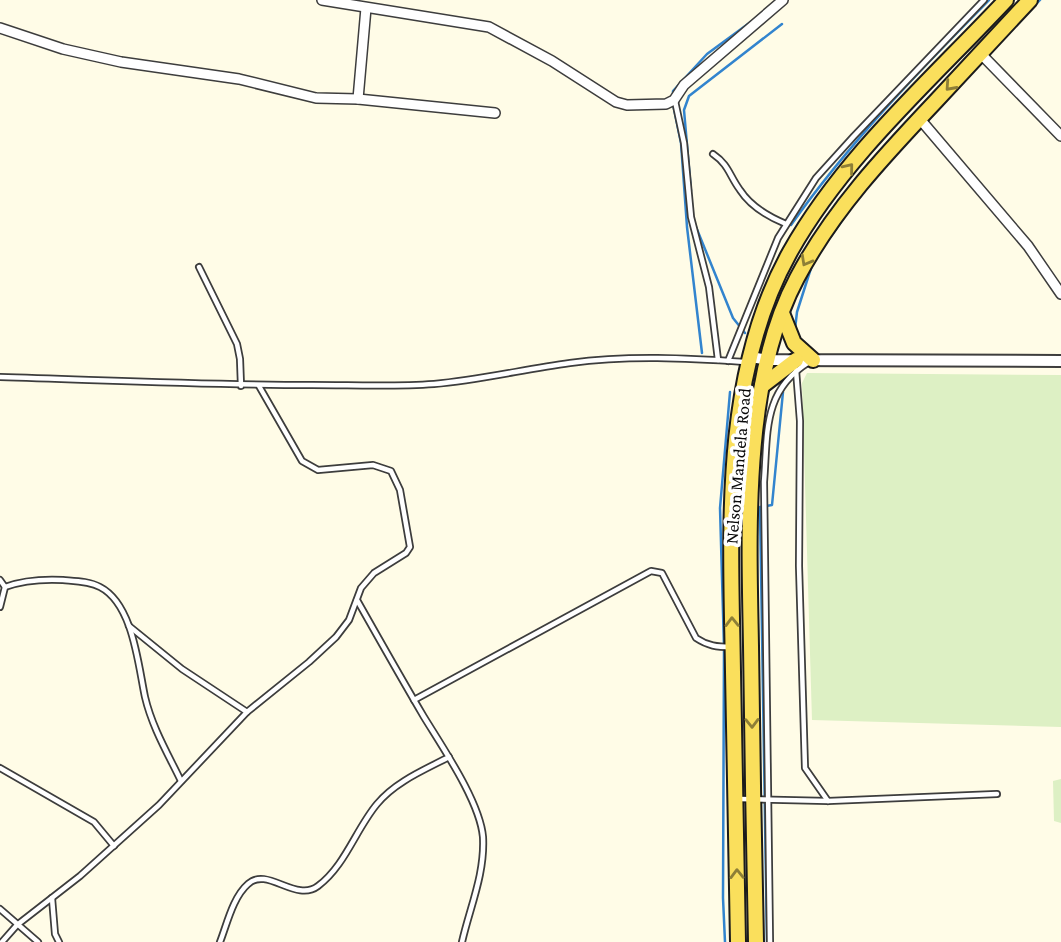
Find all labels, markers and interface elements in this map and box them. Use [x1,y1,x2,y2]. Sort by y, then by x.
one-way arrow [946,78,958,91]
one-way arrow [841,164,853,177]
one-way arrow [801,254,814,266]
street label: Nelson Mandela Road [721,387,755,545]
one-way arrow [725,616,740,627]
one-way arrow [744,718,760,728]
one-way arrow [729,868,745,879]

